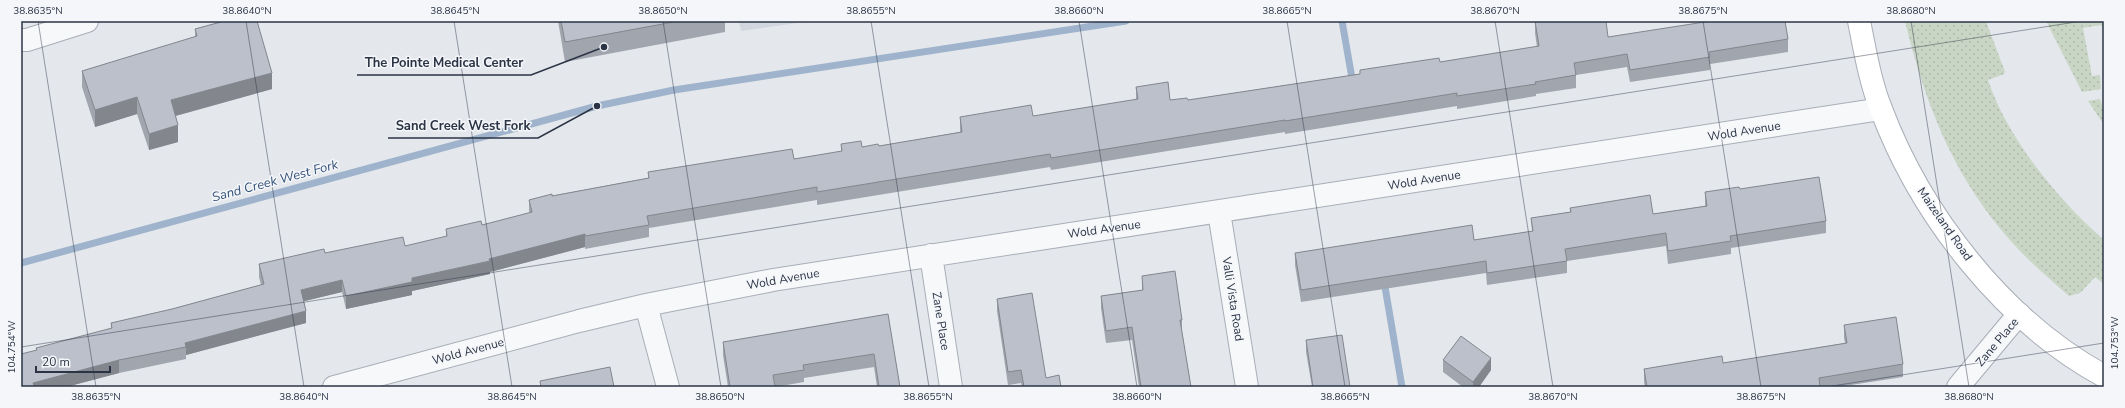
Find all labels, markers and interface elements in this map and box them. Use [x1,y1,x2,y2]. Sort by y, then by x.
text: 38.8635°N [13,4,63,18]
text: 38.8640°N [222,4,272,18]
text: 38.8645°N [430,4,480,18]
text: 38.8650°N [638,4,688,18]
text: 38.8655°N [846,4,896,18]
text: 38.8660°N [1054,4,1104,18]
text: 38.8665°N [1262,4,1312,18]
text: 38.8670°N [1470,4,1520,18]
text: 38.8675°N [1678,4,1728,18]
text: 38.8680°N [1886,4,1936,18]
callout: The Pointe Medical Center [357,50,531,75]
text: The Pointe Medical Center [365,54,524,72]
callout: Sand Creek West Fork [388,113,538,138]
text: Sand Creek West Fork [396,117,531,135]
street label: Wold Avenue [1706,117,1782,145]
water label: Sand Creek West Fork [210,155,341,207]
street label: Wold Avenue [1386,166,1462,194]
street label: Maizeland Road [1914,184,1976,264]
street label: Wold Avenue [1066,216,1142,242]
street label: Valli Vista Road [1218,255,1248,342]
street label: Wold Avenue [745,265,821,293]
street label: Zane Place [928,291,954,351]
street label: Zane Place [1972,314,2022,370]
text: 104.753°W [2108,316,2122,370]
text: 104.754°W [5,320,19,374]
street label: Wold Avenue [430,334,506,368]
scale bar [36,348,110,374]
text: 20 m [42,354,70,370]
text: 38.8635°N [71,390,121,404]
text: 38.8640°N [279,390,329,404]
text: 38.8645°N [487,390,537,404]
text: 38.8650°N [695,390,745,404]
text: 38.8655°N [903,390,953,404]
text: 38.8660°N [1112,390,1162,404]
text: 38.8665°N [1320,390,1370,404]
text: 38.8670°N [1528,390,1578,404]
text: 38.8675°N [1736,390,1786,404]
text: 38.8680°N [1944,390,1994,404]

